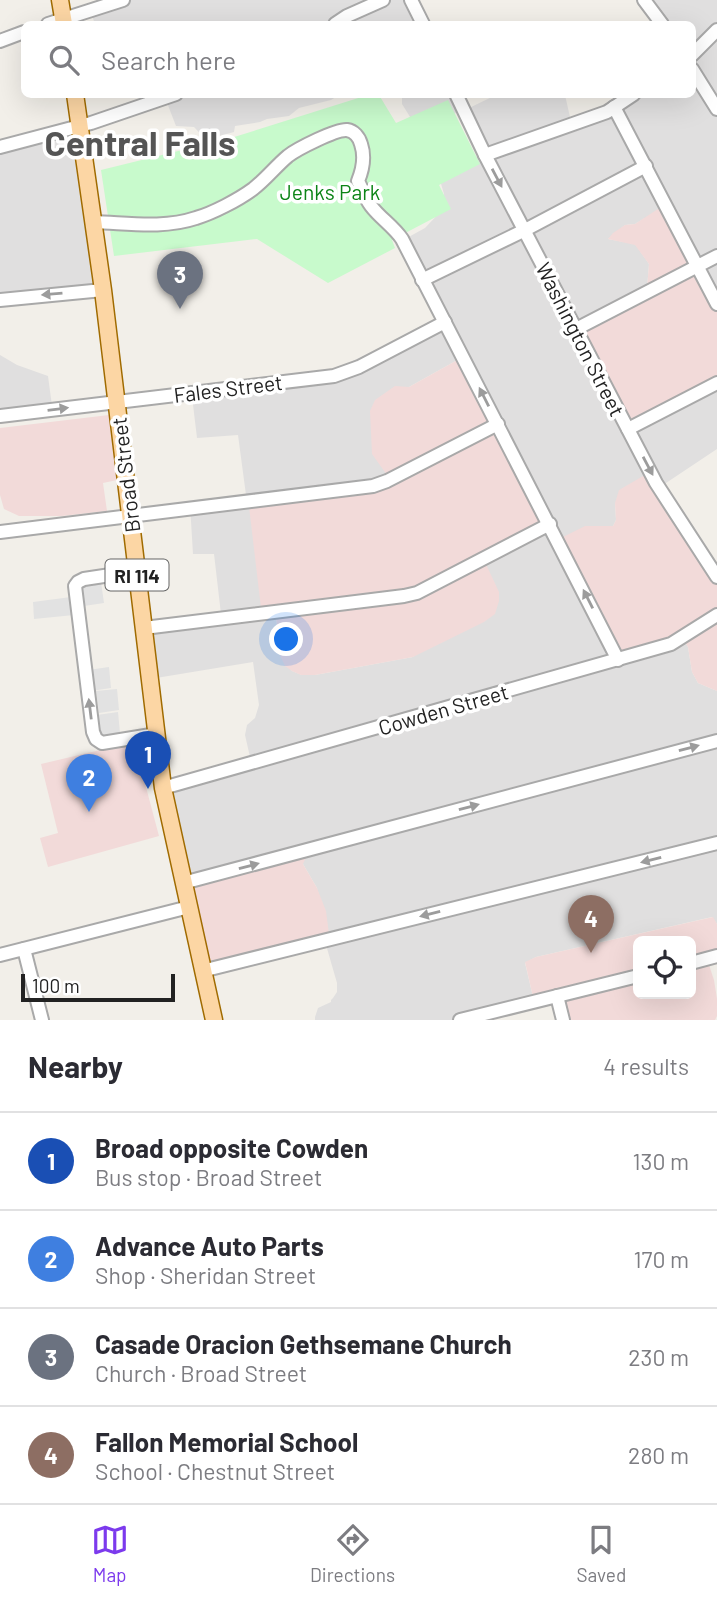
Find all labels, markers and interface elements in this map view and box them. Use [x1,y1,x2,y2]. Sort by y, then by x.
search box [21,21,696,98]
icon: search [45,41,83,79]
text: Search here [101,44,236,75]
district label: Central Falls [44,121,236,163]
one-way arrow [491,168,503,187]
park label: Jenks Park [280,179,380,204]
pin: 3 [157,251,203,309]
street label: Washington Street [531,258,631,420]
one-way arrow [40,289,62,300]
street label: Fales Street [172,369,284,407]
one-way arrow [478,386,490,406]
one-way arrow [47,403,69,414]
street label: Broad Street [106,416,144,534]
one-way arrow [642,456,653,476]
road number: RI 114 [106,560,168,590]
one-way arrow [582,589,593,609]
your location [269,622,303,656]
street label: Cowden Street [375,679,511,739]
one-way arrow [85,698,96,720]
pin: 1 [125,731,171,789]
one-way arrow [678,742,700,753]
pin: 2 [66,754,112,812]
one-way arrow [458,801,480,812]
one-way arrow [640,855,662,866]
one-way arrow [239,860,261,871]
pin: 4 [568,895,614,953]
one-way arrow [419,909,441,920]
map controls [633,936,696,999]
button: locate [633,936,696,999]
scale bar [21,971,175,1003]
text: 100 m [32,974,80,997]
text: Nearby [28,1048,123,1084]
text: 4 results [603,1052,689,1080]
text: Broad opposite Cowden [95,1132,368,1163]
text: 1 [47,1147,55,1175]
text: 130 m [632,1147,689,1175]
text: Bus stop · Broad Street [95,1163,322,1191]
text: Advance Auto Parts [95,1230,324,1261]
text: 2 [45,1245,57,1273]
text: 170 m [633,1245,689,1273]
text: Shop · Sheridan Street [95,1261,316,1289]
text: Casade Oracion Gethsemane Church [95,1328,512,1359]
text: 3 [45,1343,57,1371]
text: 230 m [628,1343,689,1371]
text: Church · Broad Street [95,1359,307,1387]
text: Fallon Memorial School [95,1426,358,1457]
text: 4 [44,1441,58,1469]
text: 280 m [628,1441,689,1469]
text: School · Chestnut Street [95,1457,335,1485]
tab: Map [91,1521,129,1586]
tab: Directions [310,1521,395,1586]
tab: Saved [576,1521,626,1586]

